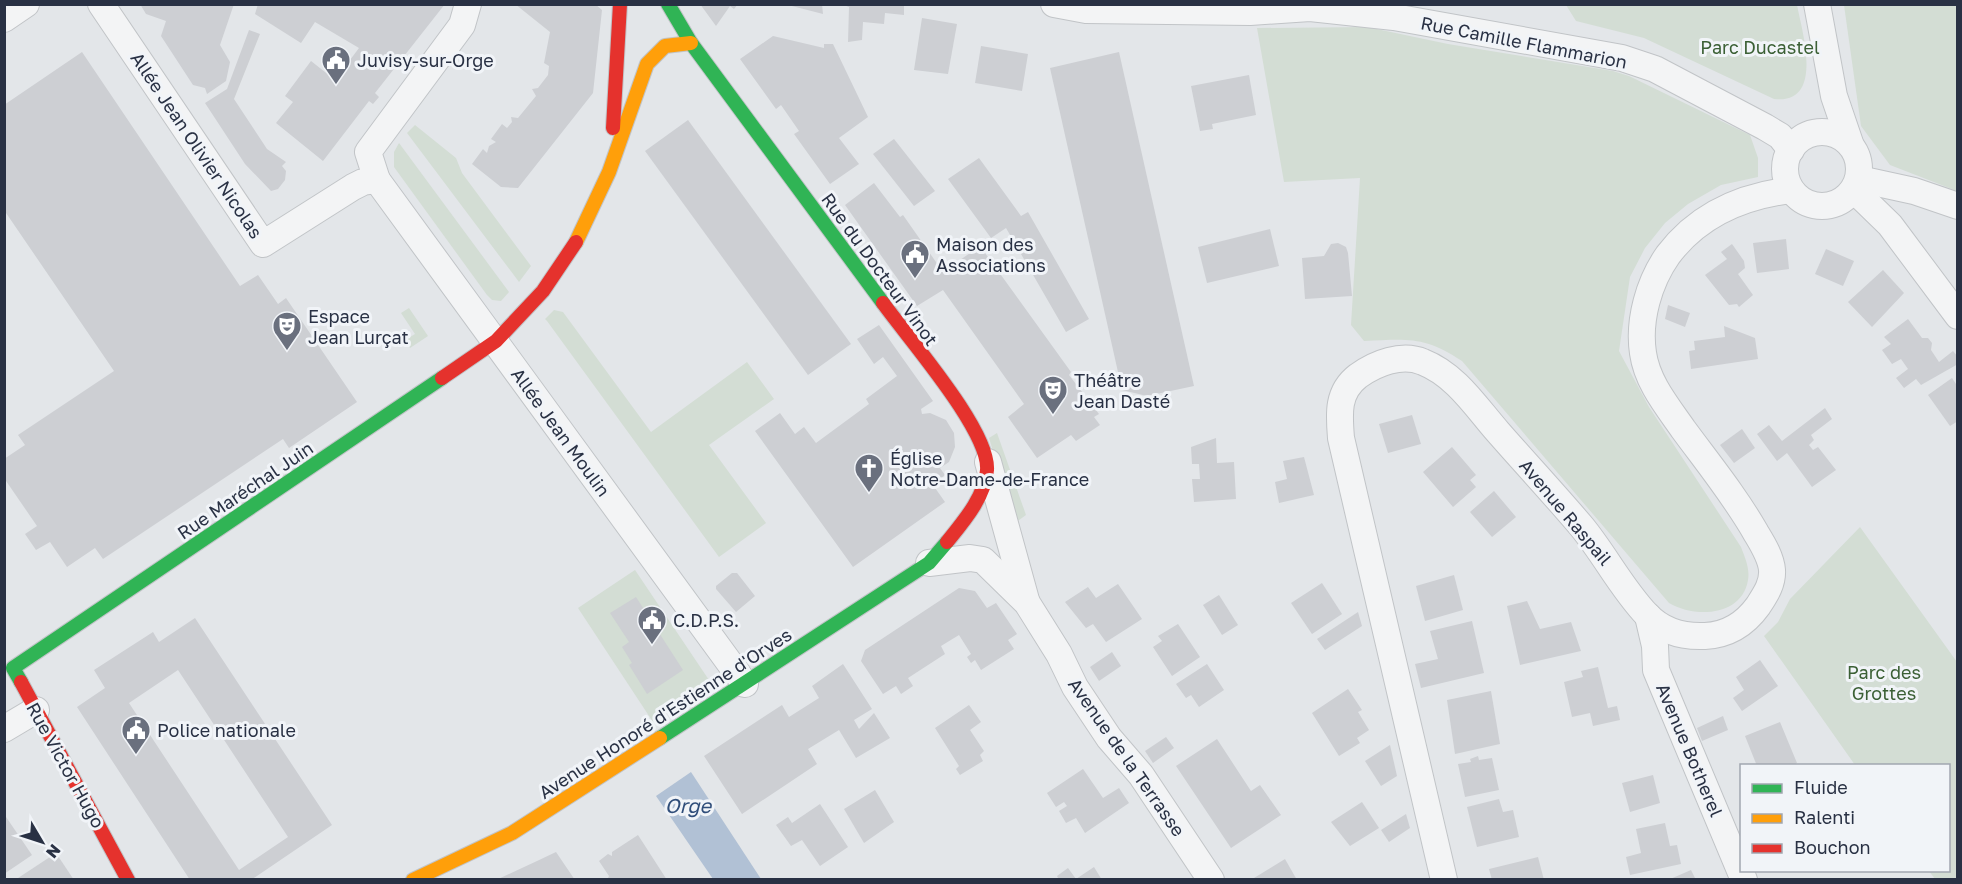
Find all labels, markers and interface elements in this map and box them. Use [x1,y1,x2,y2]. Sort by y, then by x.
street label: Rue Camille Flammarion [1419,11,1629,73]
park label: Parc Ducastel [1700,36,1820,58]
public building icon: Juvisy-sur-Orge [320,44,352,86]
street label: Allée Jean Olivier Nicolas [126,48,268,242]
place label: Juvisy-sur-Orge [357,49,494,71]
street label: Rue du Docteur Vinot [817,188,943,350]
place label: Maison des Associations [936,233,1046,276]
public building icon: Maison des Associations [899,238,931,280]
place label: Espace Jean Lurçat [308,305,409,348]
theatre icon: Espace Jean Lurçat [271,310,303,352]
street label: Allée Jean Moulin [507,363,615,501]
place label: Théâtre Jean Dasté [1074,369,1170,412]
theatre icon: Théâtre Jean Dasté [1037,374,1069,416]
street label: Rue Maréchal Juin [173,436,317,544]
place label: Église Notre-Dame-de-France [890,447,1089,490]
church icon: Église Notre-Dame-de-France [853,452,885,494]
street label: Avenue Raspail [1515,455,1617,570]
public building icon: C.D.P.S. [636,604,668,646]
place label: C.D.P.S. [673,609,739,631]
street label: Avenue Honoré d'Estienne d'Orves [535,623,795,803]
park label: Parc des Grottes [1847,661,1921,704]
street label: Avenue de la Terrasse [1064,674,1190,840]
street label: Avenue Botherel [1652,680,1728,820]
street label: Rue Victor Hugo [22,698,110,832]
public building icon: Police nationale [120,714,152,756]
place label: Police nationale [157,719,296,741]
legend [1740,764,1950,872]
text: Fluide [1794,776,1848,798]
water label: Orge [665,793,713,818]
text: Ralenti [1794,806,1855,828]
north arrow [12,812,72,872]
text: Bouchon [1794,836,1871,858]
text: N [42,840,65,862]

